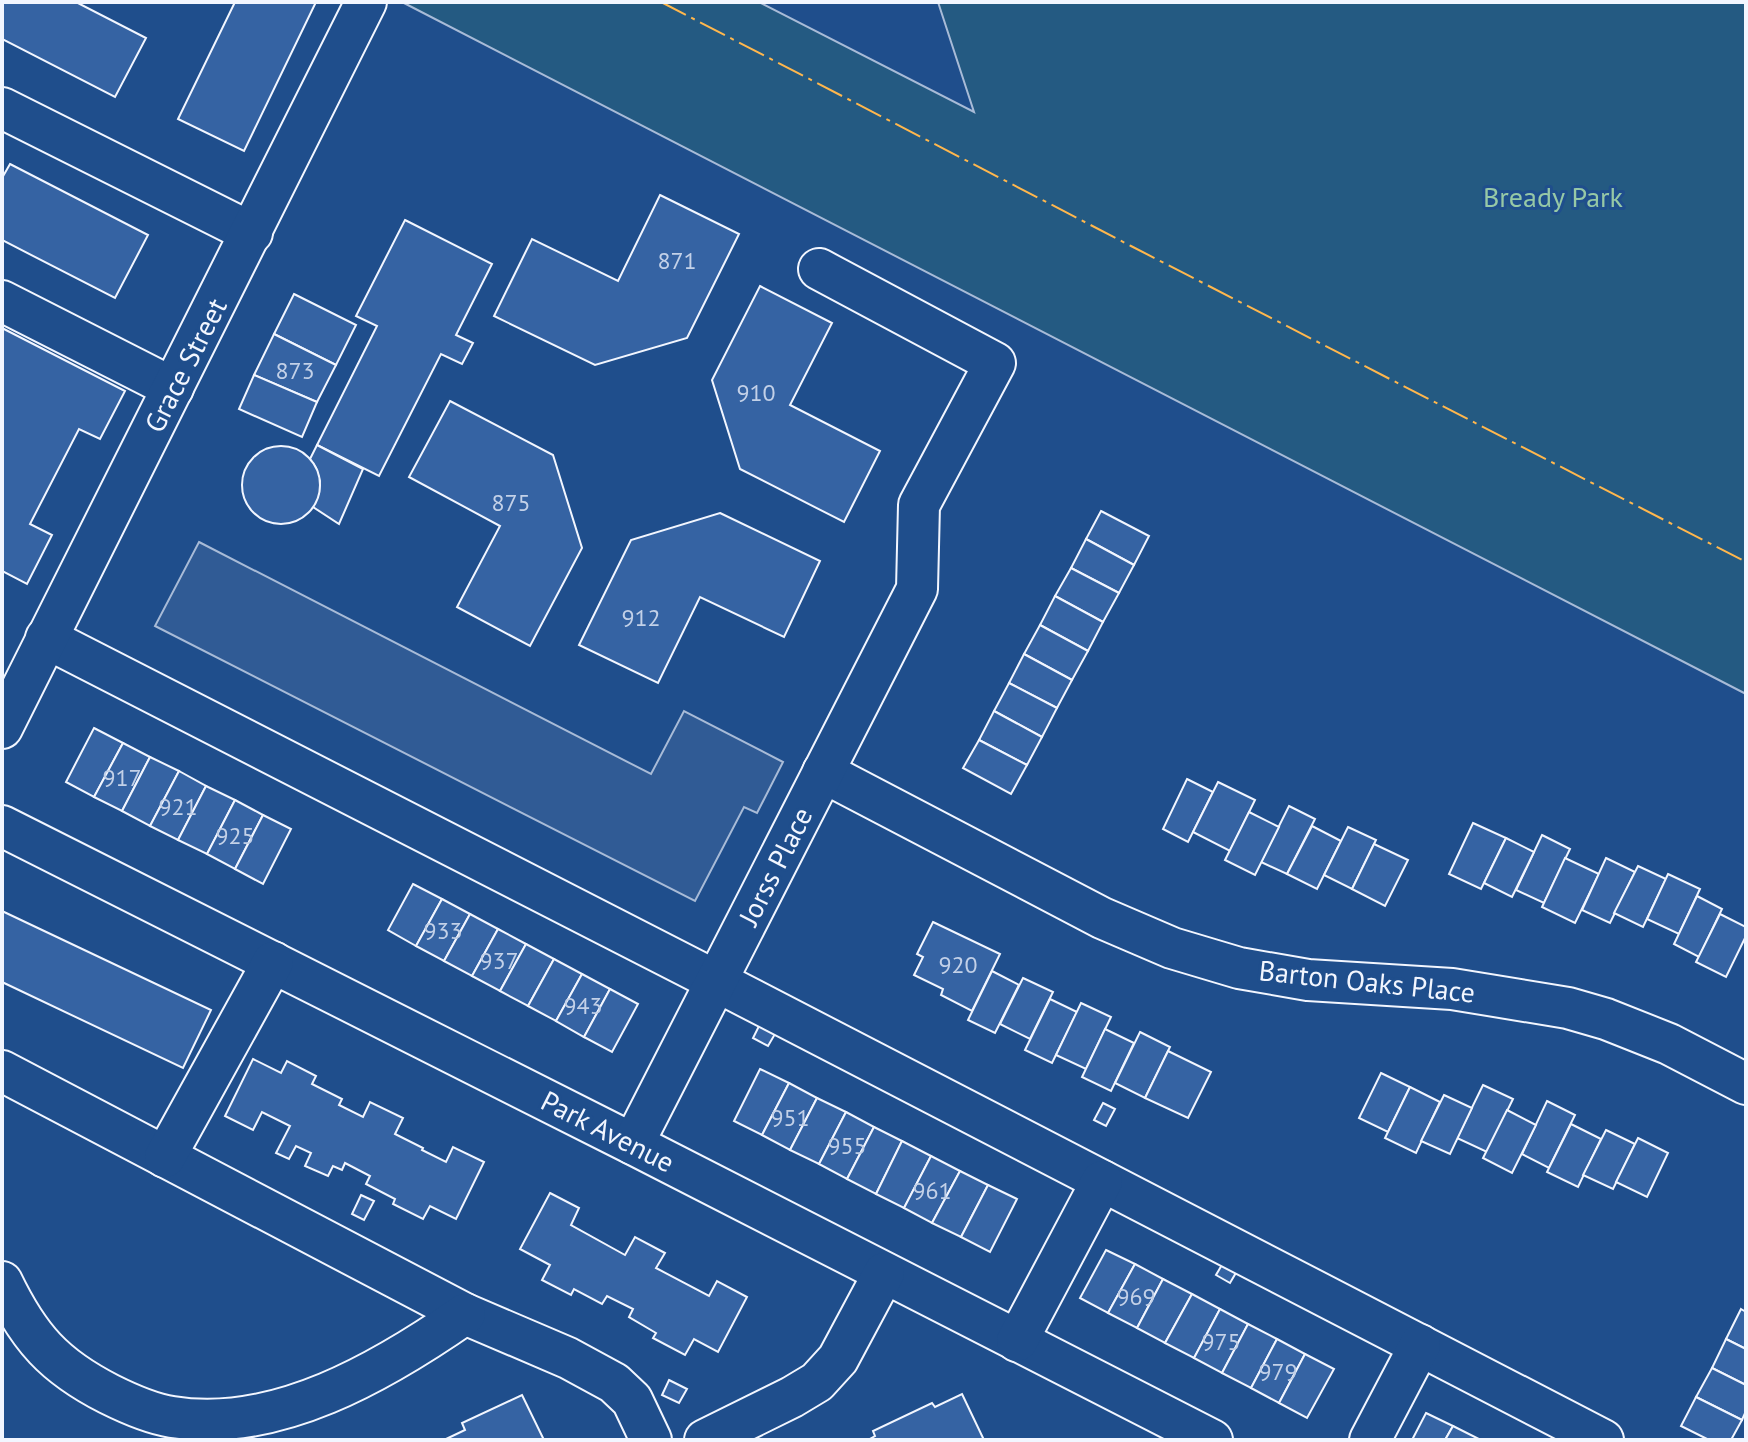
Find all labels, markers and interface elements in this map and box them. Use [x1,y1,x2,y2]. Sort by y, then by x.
park label: Bready Park [1483,178,1624,215]
house number: 871 [657,245,697,276]
street label: Grace Street [135,291,235,438]
house number: 873 [275,355,315,386]
house number: 910 [736,377,776,408]
house number: 875 [491,487,531,518]
house number: 912 [621,602,661,633]
house number: 917 [102,762,142,793]
house number: 921 [158,791,198,822]
street label: Jorss Place [729,801,820,932]
house number: 925 [215,820,255,851]
house number: 933 [423,915,463,946]
house number: 937 [479,945,519,976]
house number: 920 [938,949,978,980]
street label: Barton Oaks Place [1257,951,1477,1011]
house number: 943 [563,990,603,1021]
street label: Park Avenue [535,1082,681,1180]
house number: 951 [770,1102,810,1133]
house number: 955 [827,1130,867,1161]
house number: 961 [912,1175,952,1206]
house number: 969 [1116,1281,1156,1312]
house number: 975 [1201,1326,1241,1357]
house number: 979 [1258,1356,1298,1387]

